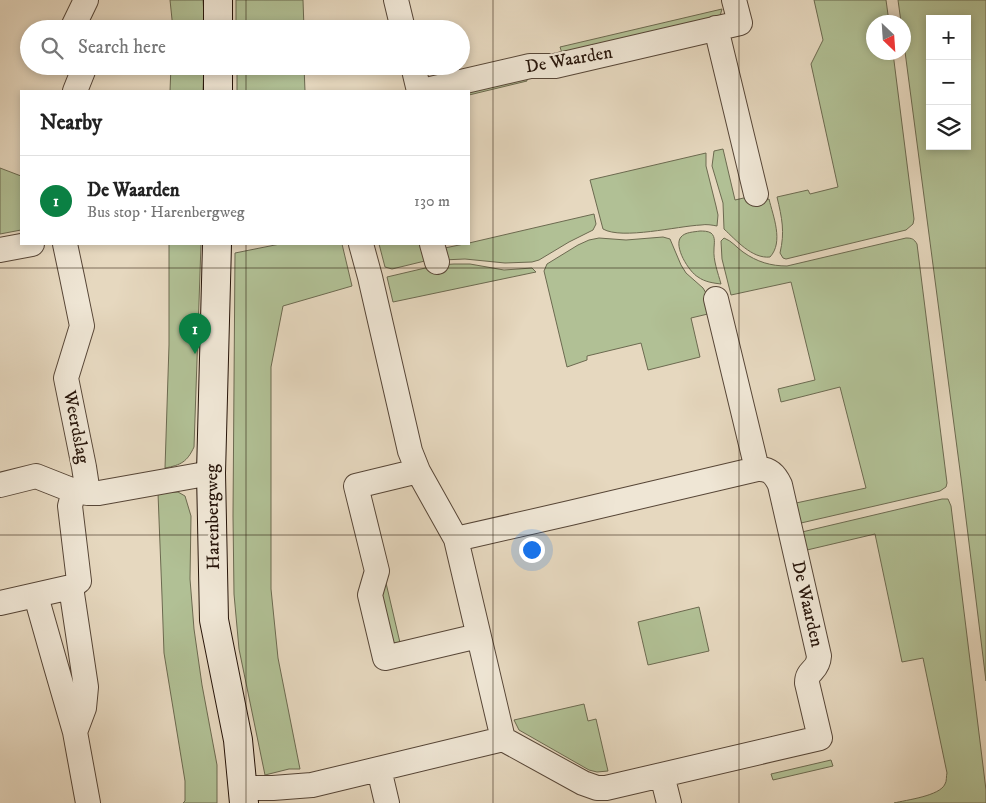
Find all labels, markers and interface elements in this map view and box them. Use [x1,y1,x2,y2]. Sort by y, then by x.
north arrow [866,15,911,60]
map controls [926,15,971,150]
button: + [926,15,971,60]
search box [20,20,470,75]
icon: search [38,34,66,62]
text: Search here [78,36,166,59]
street label: De Waarden [524,41,615,78]
button: − [926,60,971,105]
button: layers [926,105,971,150]
text: Nearby [40,110,102,136]
text: De Waarden [87,179,180,202]
text: 1 [53,191,59,211]
text: 130 m [414,191,450,211]
text: Bus stop · Harenbergweg [87,202,245,222]
pin: 1 [179,313,211,354]
street label: Weerdslag [58,388,94,466]
street label: Harenbergweg [201,464,225,570]
your location [519,537,545,563]
street label: De Waarden [786,559,828,650]

